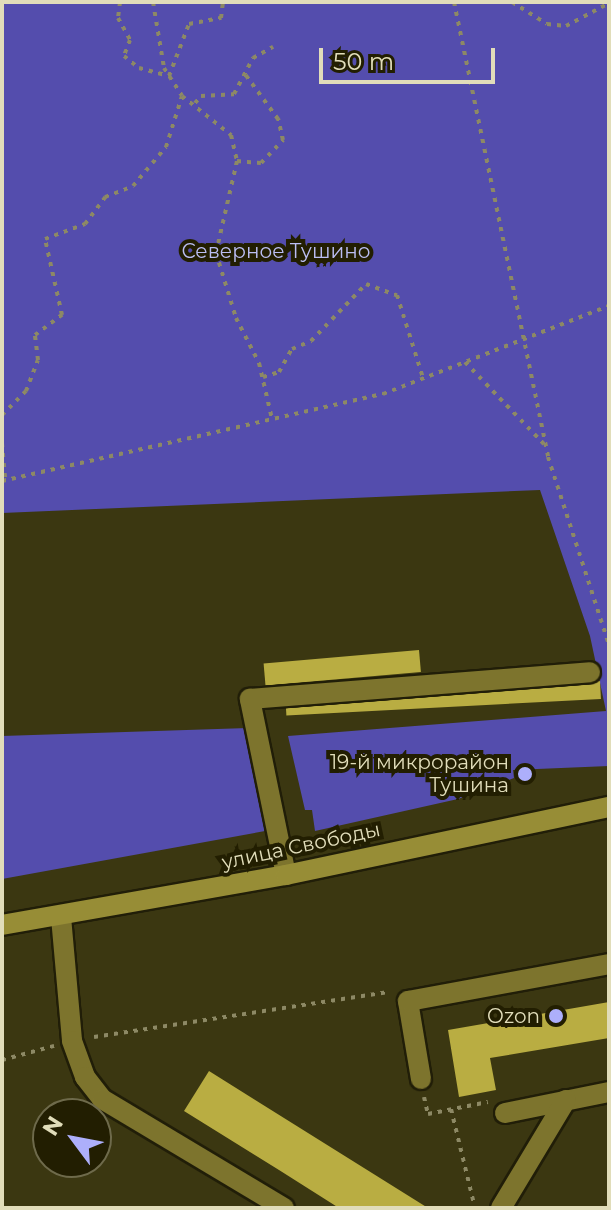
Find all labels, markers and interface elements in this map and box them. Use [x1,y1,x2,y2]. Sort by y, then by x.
scale bar [323,32,499,82]
text: 50 m [333,47,394,76]
park label: Северное Тушино [181,239,371,263]
place label: 19-й микрорайон Тушина [330,750,509,797]
marker: 19-й микрорайон Тушина [516,765,534,783]
street label: улица Свободы [220,817,382,875]
place label: Ozon [487,1004,540,1028]
marker: Ozon [547,1007,565,1025]
north arrow [32,1098,112,1178]
text: N [37,1111,69,1141]

